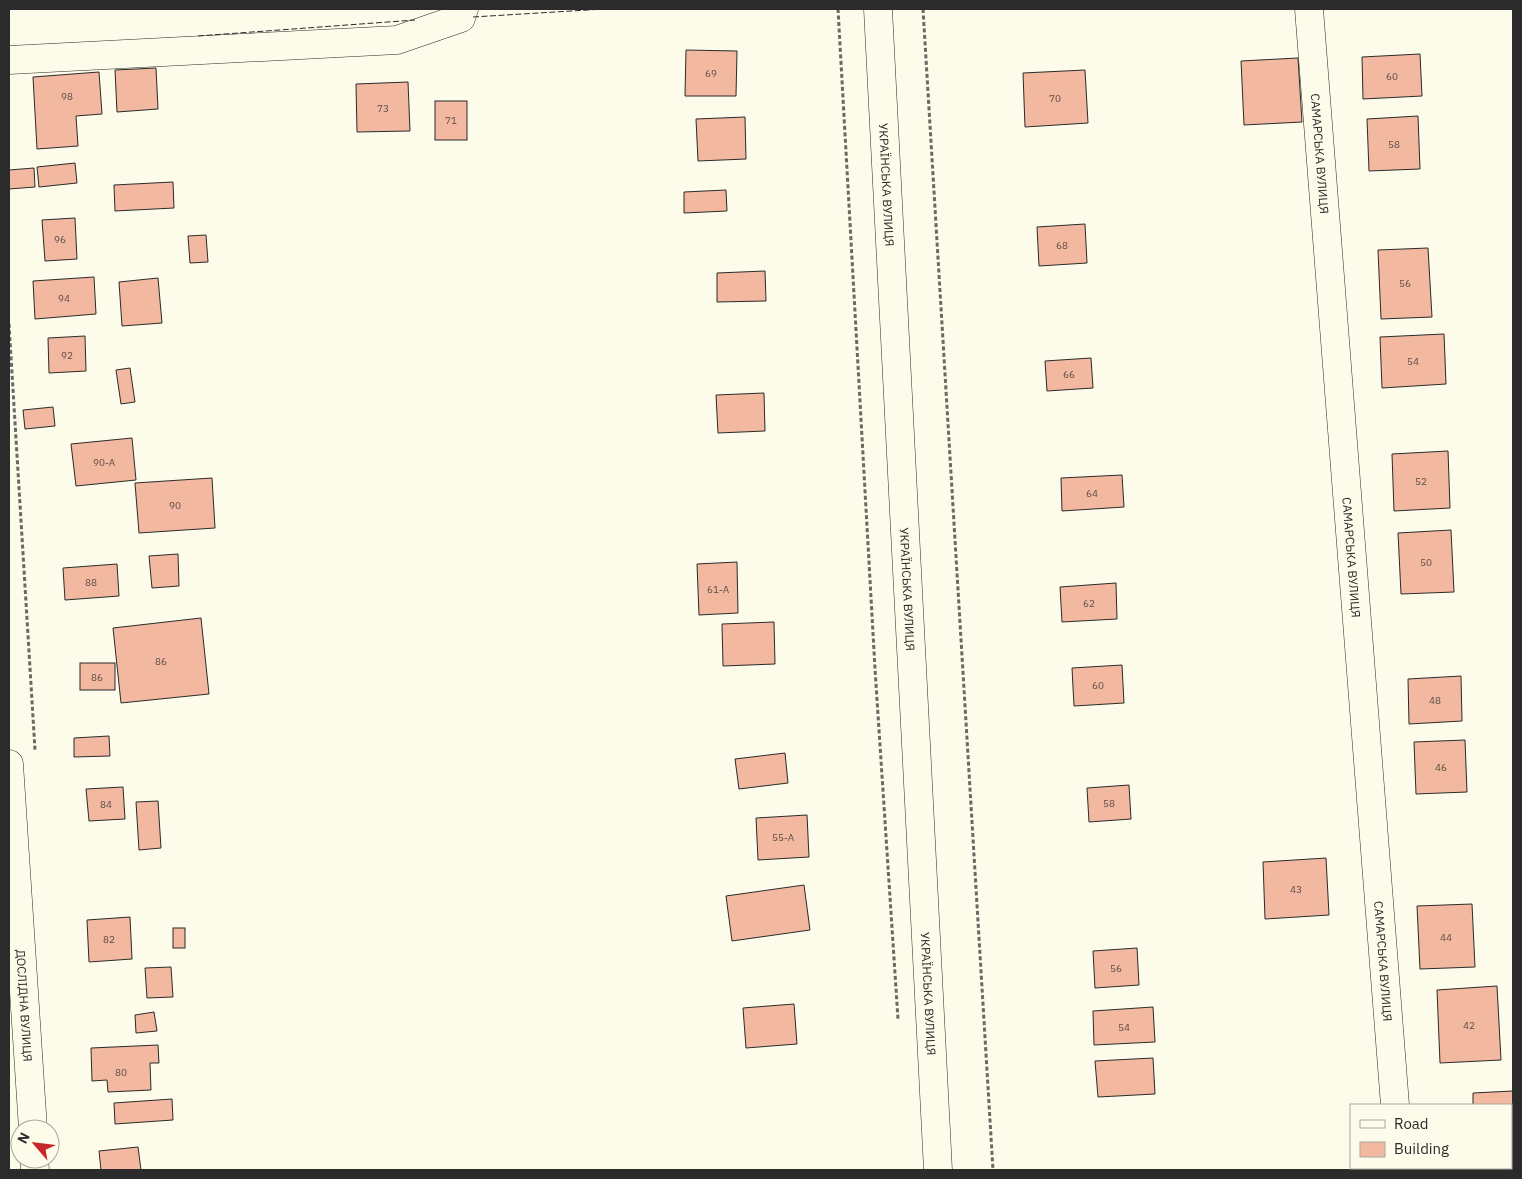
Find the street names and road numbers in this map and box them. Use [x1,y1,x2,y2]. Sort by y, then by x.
street label: САМАРСЬКА ВУЛИЦЯ [1308,93,1333,214]
street label: УКРАЇНСЬКА ВУЛИЦЯ [876,123,898,247]
street label: САМАРСЬКА ВУЛИЦЯ [1340,497,1364,618]
street label: УКРАЇНСЬКА ВУЛИЦЯ [897,527,919,651]
street label: САМАРСЬКА ВУЛИЦЯ [1372,900,1396,1022]
street label: УКРАЇНСЬКА ВУЛИЦЯ [918,932,940,1056]
street label: ДОСЛІДНА ВУЛИЦЯ [14,949,36,1062]

